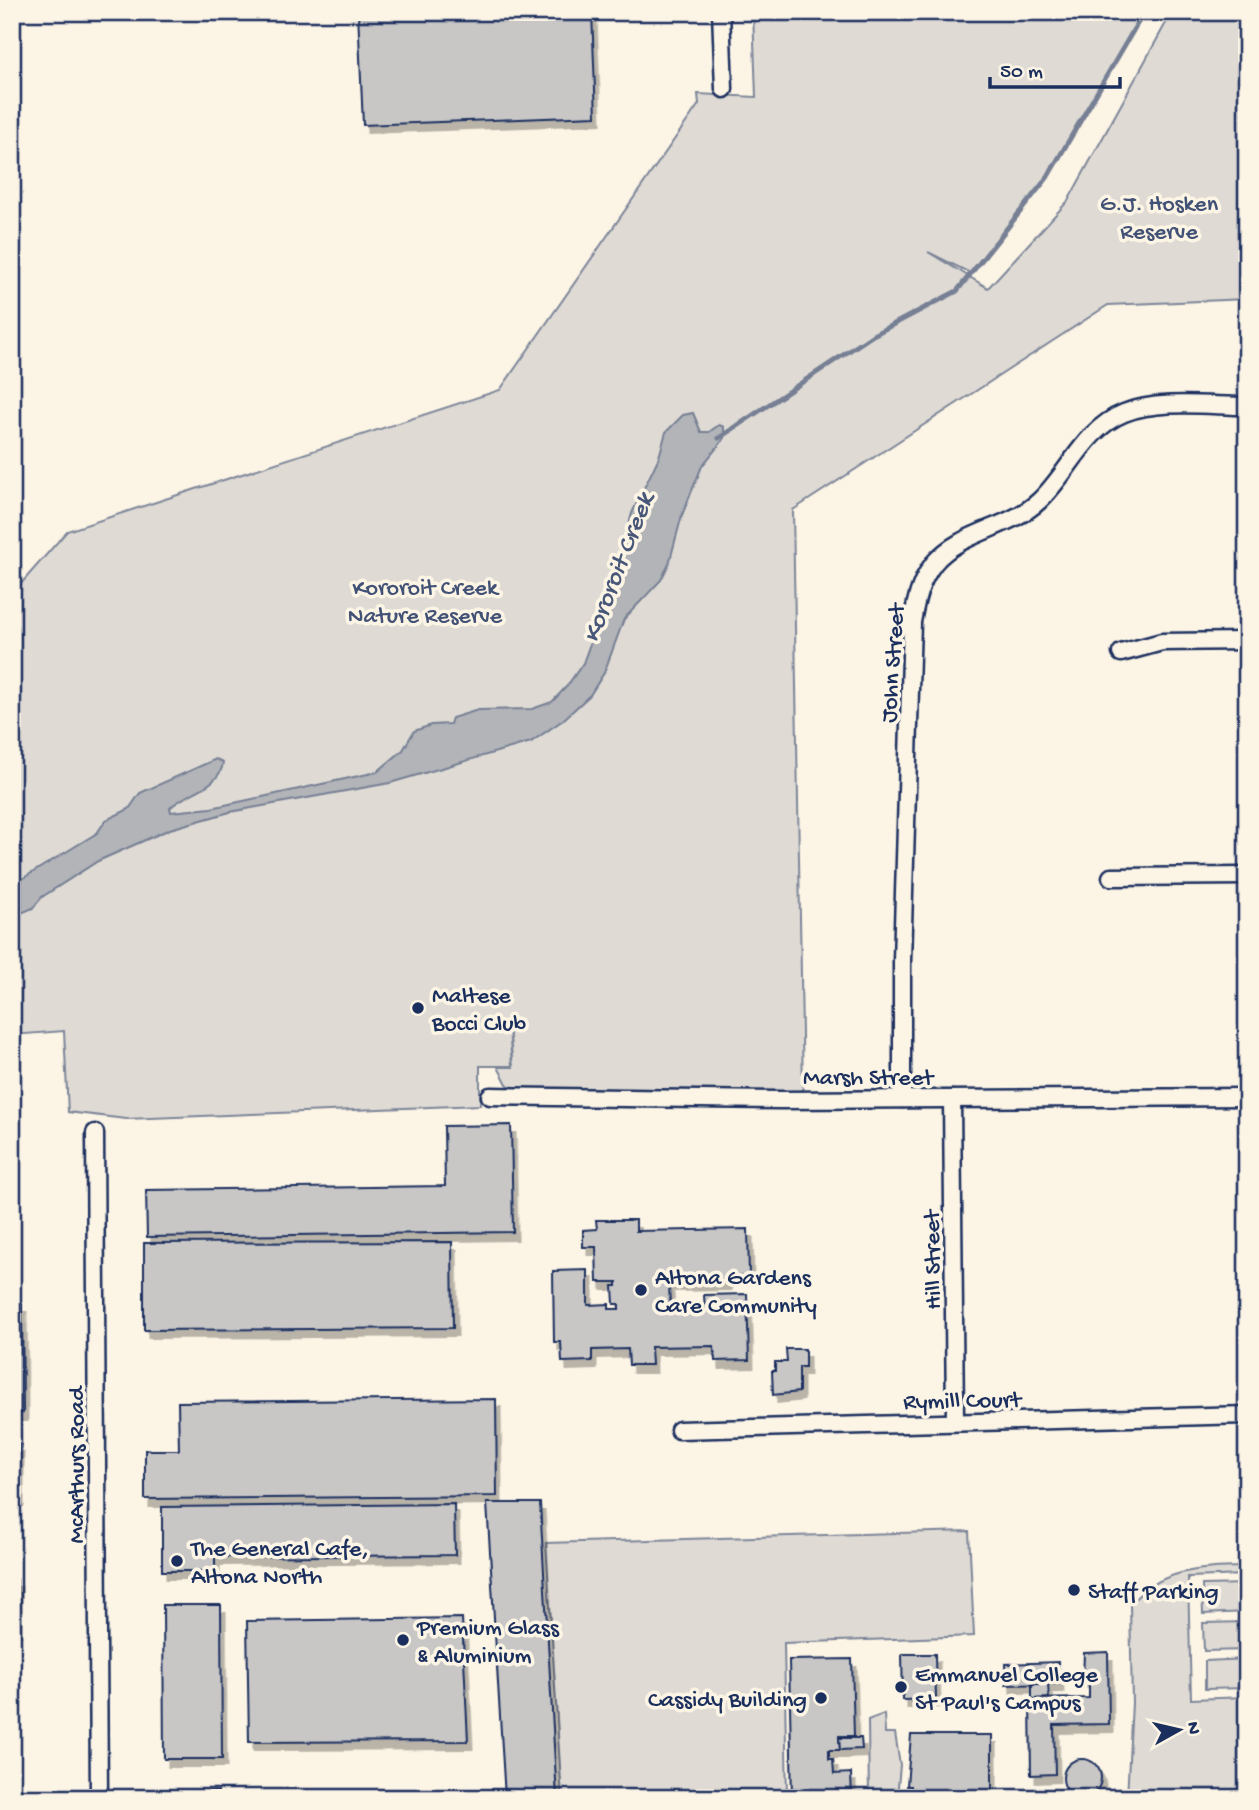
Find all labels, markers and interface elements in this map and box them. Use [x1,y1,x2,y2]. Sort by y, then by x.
scale bar [990,46,1119,90]
text: 50 m [1000,61,1043,86]
park label: G.J. Hosken Reserve [1100,191,1219,248]
water label: Kororoit Creek [578,487,664,648]
park label: Kororoit Creek Nature Reserve [348,575,503,632]
street label: John Street [876,601,913,724]
place label: Maltese Bocci Club [431,983,526,1040]
marker: Maltese Bocci Club [410,1000,426,1016]
street label: Marsh Street [803,1065,935,1094]
street label: Hill Street [919,1208,950,1310]
place label: Altona Gardens Care Community [655,1265,817,1322]
marker: Altona Gardens Care Community [633,1282,649,1298]
street label: McArthurs Road [64,1385,93,1543]
street label: Rymill Court [903,1387,1023,1418]
place label: The General Cafe, Altona North [189,1536,369,1593]
marker: The General Cafe, Altona North [169,1553,185,1569]
place label: Staff Parking [1088,1579,1219,1608]
marker: Staff Parking [1066,1582,1082,1598]
place label: Premium Glass & Aluminium [416,1615,560,1672]
marker: Premium Glass & Aluminium [395,1632,411,1648]
place label: Emmanuel College St Paul's Campus [915,1662,1098,1719]
marker: Emmanuel College St Paul's Campus [893,1679,909,1695]
place label: Cassidy Building [648,1687,807,1716]
marker: Cassidy Building [813,1690,829,1706]
north arrow [1144,1694,1214,1764]
text: N [1180,1720,1205,1736]

